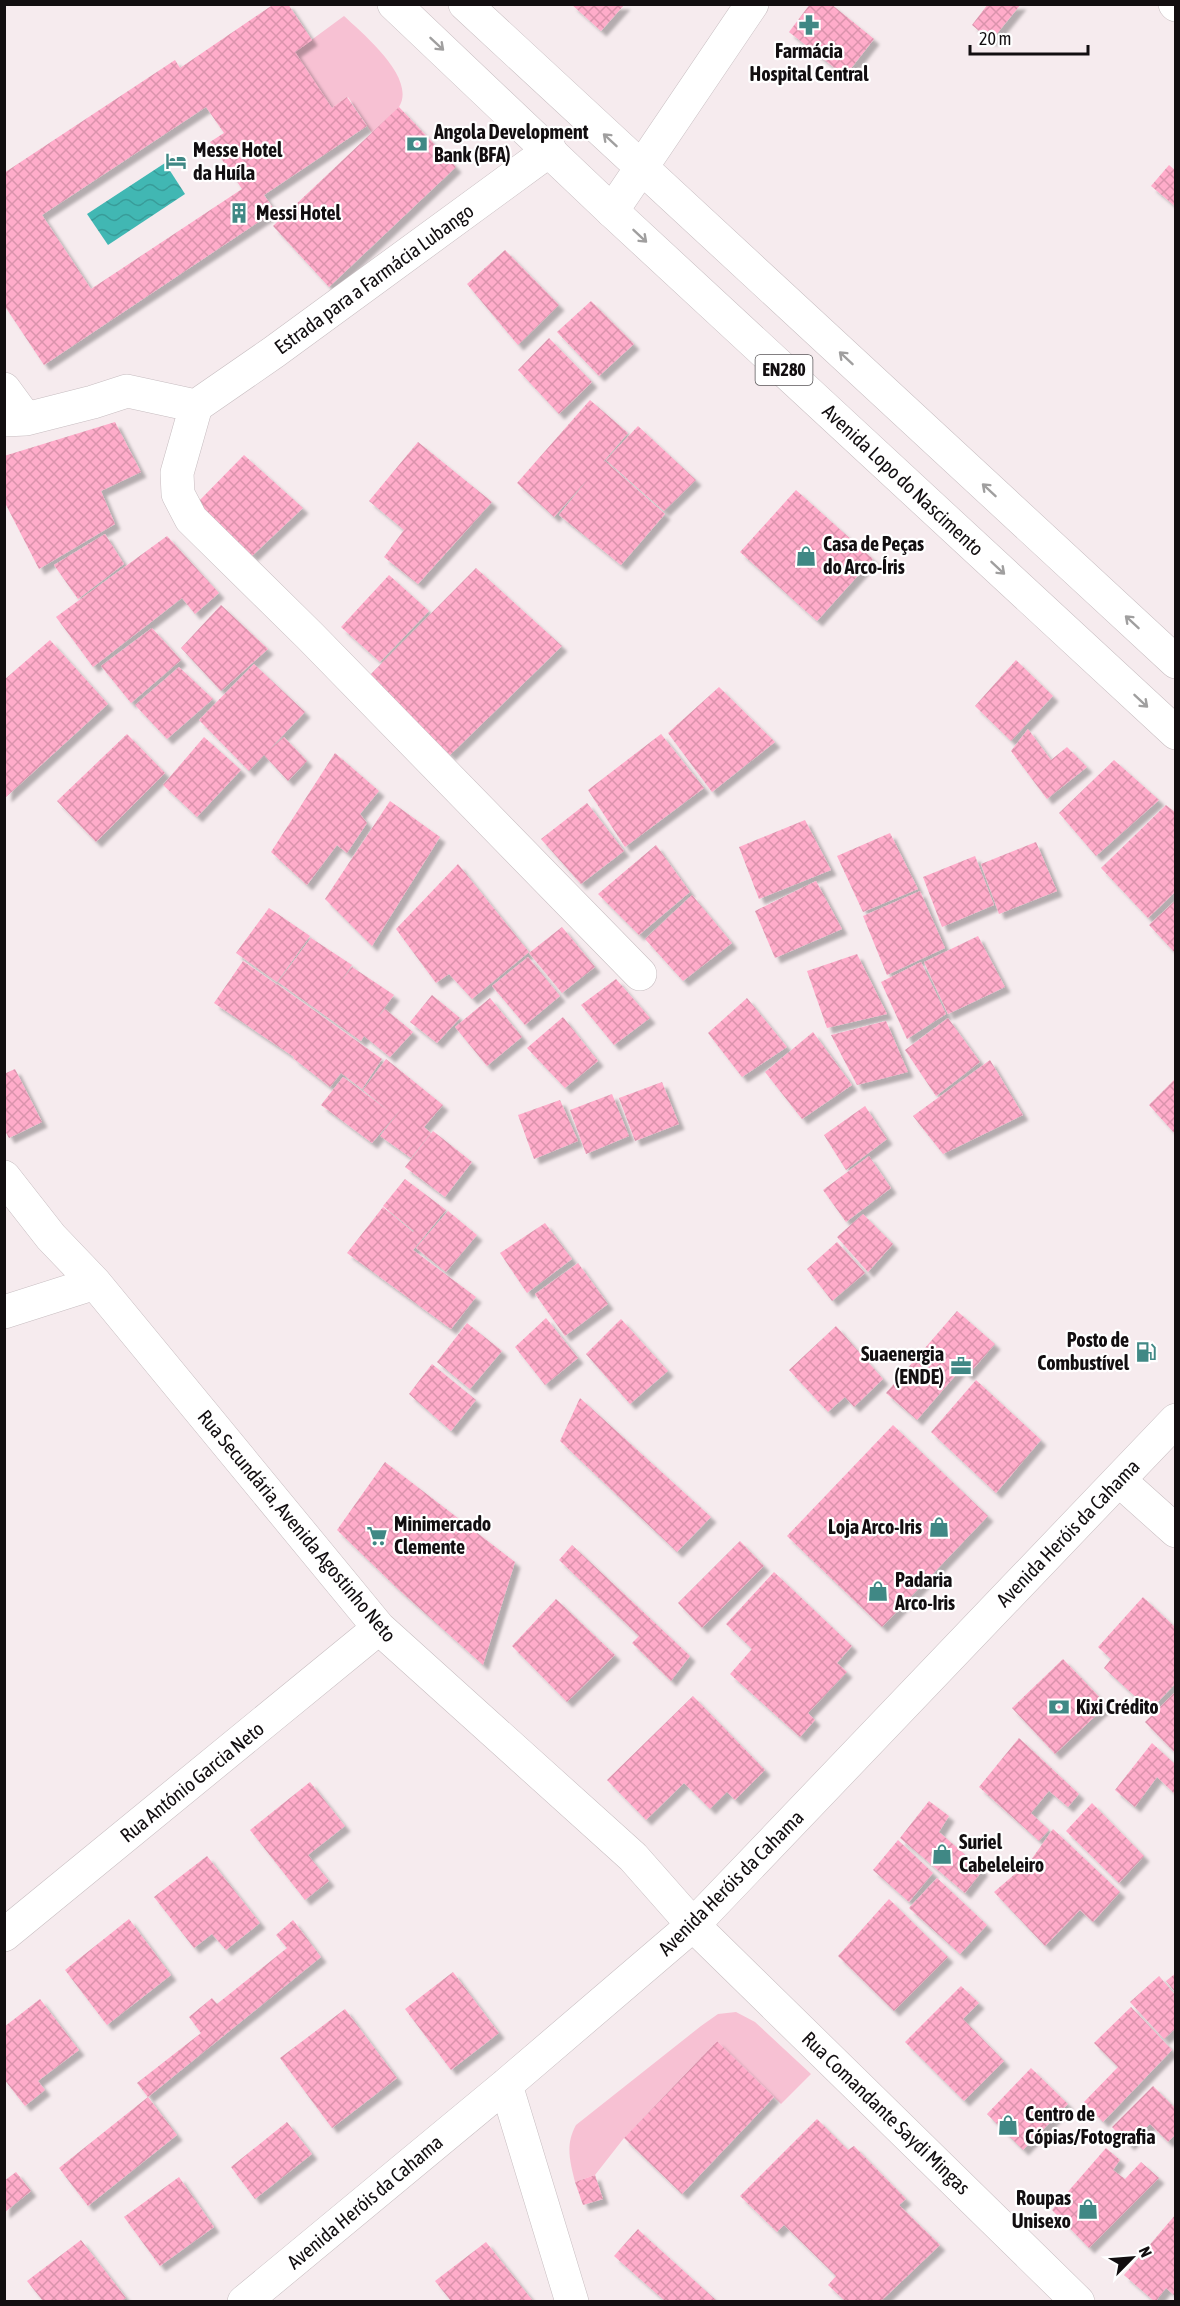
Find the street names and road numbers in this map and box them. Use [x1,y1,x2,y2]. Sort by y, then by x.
street label: Estrada para a Farmácia Lubango [270,199,478,358]
road number: EN280 [756,355,812,385]
street label: Avenida Lopo do Nascimento [818,399,988,560]
street label: Rua Secundária, Avenida Agostinho Neto [194,1405,401,1646]
street label: Avenida Heróis da Cahama [991,1454,1144,1611]
street label: Rua António Garcia Neto [115,1717,268,1847]
street label: Avenida Heróis da Cahama [653,1805,808,1960]
street label: Rua Comandante Saydi Mingas [798,2027,975,2199]
street label: Avenida Heróis da Cahama [282,2130,447,2273]

